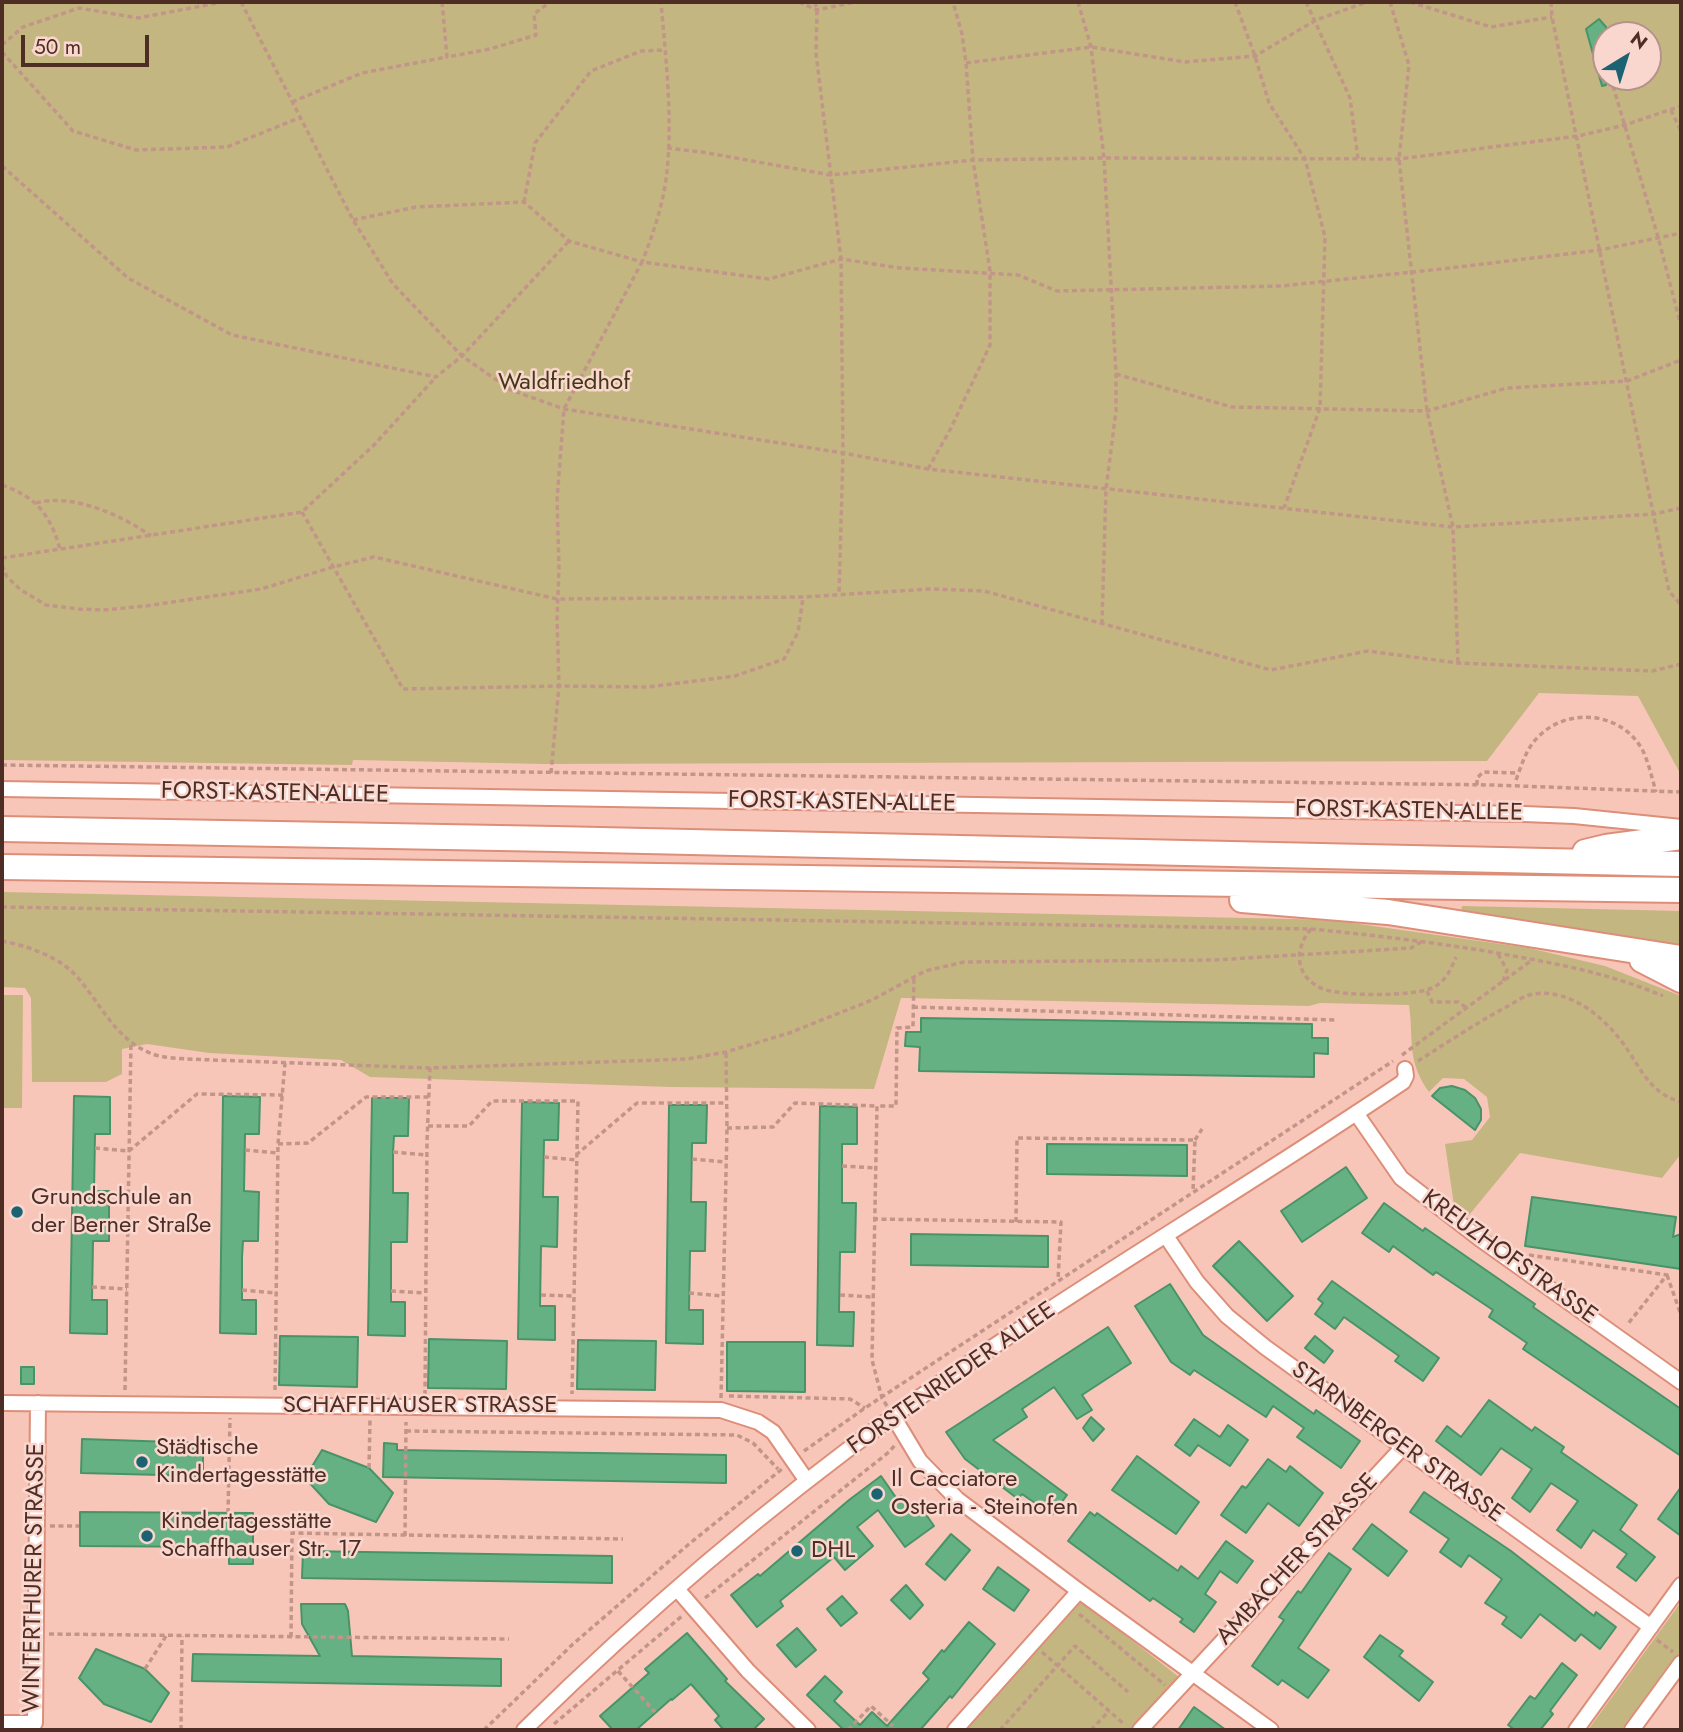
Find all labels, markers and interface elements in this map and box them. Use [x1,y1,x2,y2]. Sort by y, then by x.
scale bar [24,21,152,65]
north arrow [1592,21,1662,91]
text: N [1625,25,1653,56]
text: 50 m [34,32,81,62]
park label: Waldfriedhof [498,369,630,397]
street label: FORST-KASTEN-ALLEE [161,778,389,810]
street label: FORST-KASTEN-ALLEE [728,787,956,819]
street label: FORST-KASTEN-ALLEE [1295,796,1523,828]
place label: Grundschule an der Berner Straße [31,1184,211,1240]
street label: KREUZHOFSTRASSE [1416,1185,1602,1331]
marker: Grundschule an der Berner Straße [9,1204,25,1220]
street label: FORSTENRIEDER ALLEE [843,1296,1061,1462]
street label: STARNBERGER STRASSE [1285,1356,1509,1530]
street label: SCHAFFHAUSER STRASSE [283,1392,557,1420]
place label: Städtische Kindertagesstätte [156,1434,327,1490]
street label: WINTERTHURER STRASSE [18,1443,52,1713]
marker: Städtische Kindertagesstätte [134,1454,150,1470]
place label: Il Cacciatore Osteria - Steinofen [891,1466,1078,1522]
street label: AMBACHER STRASSE [1211,1468,1385,1652]
marker: Il Cacciatore Osteria - Steinofen [869,1486,885,1502]
place label: Kindertagesstätte Schaffhauser Str. 17 [161,1508,361,1564]
marker: Kindertagesstätte Schaffhauser Str. 17 [139,1528,155,1544]
place label: DHL [811,1537,855,1565]
marker: DHL [789,1543,805,1559]

